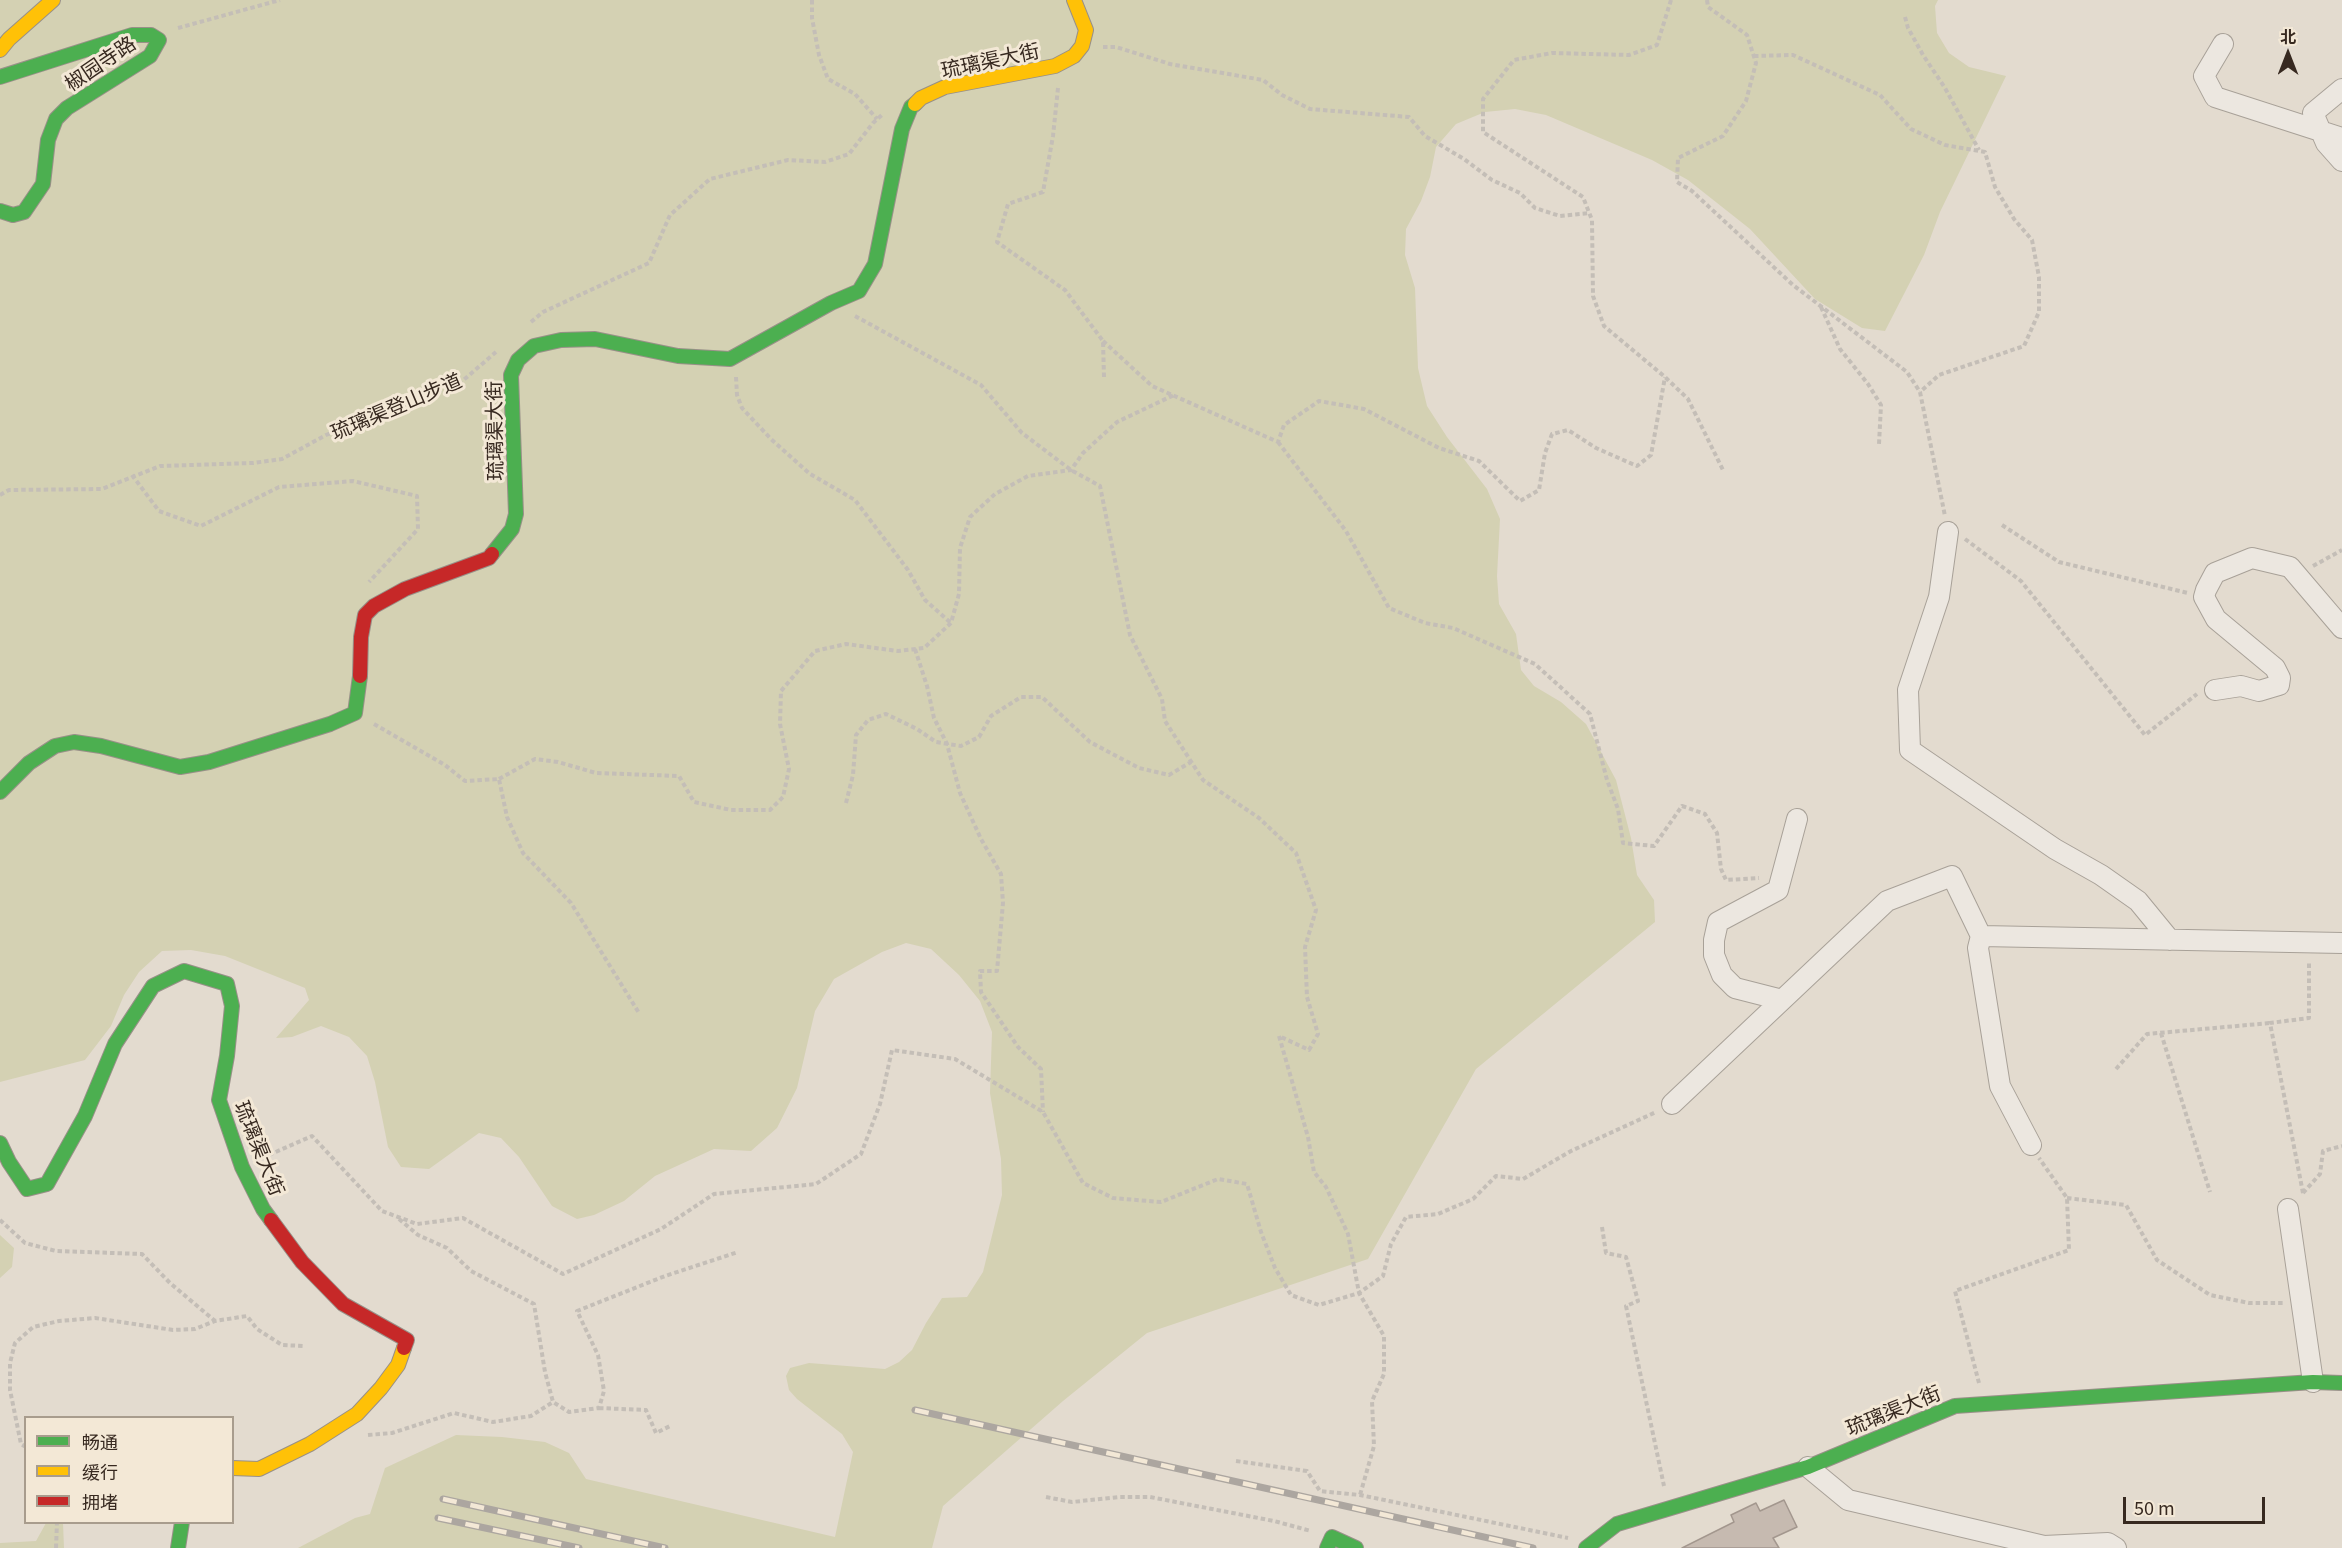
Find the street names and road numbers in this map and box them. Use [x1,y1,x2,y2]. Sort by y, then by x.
street label: 椒园寺路 [60,31,140,95]
street label: 琉璃渠大街 [939,38,1041,82]
street label: 琉璃渠登山步道 [327,368,465,444]
street label: 琉璃渠大街 [481,381,507,481]
street label: 琉璃渠大街 [230,1097,290,1199]
street label: 琉璃渠大街 [1842,1380,1944,1440]

